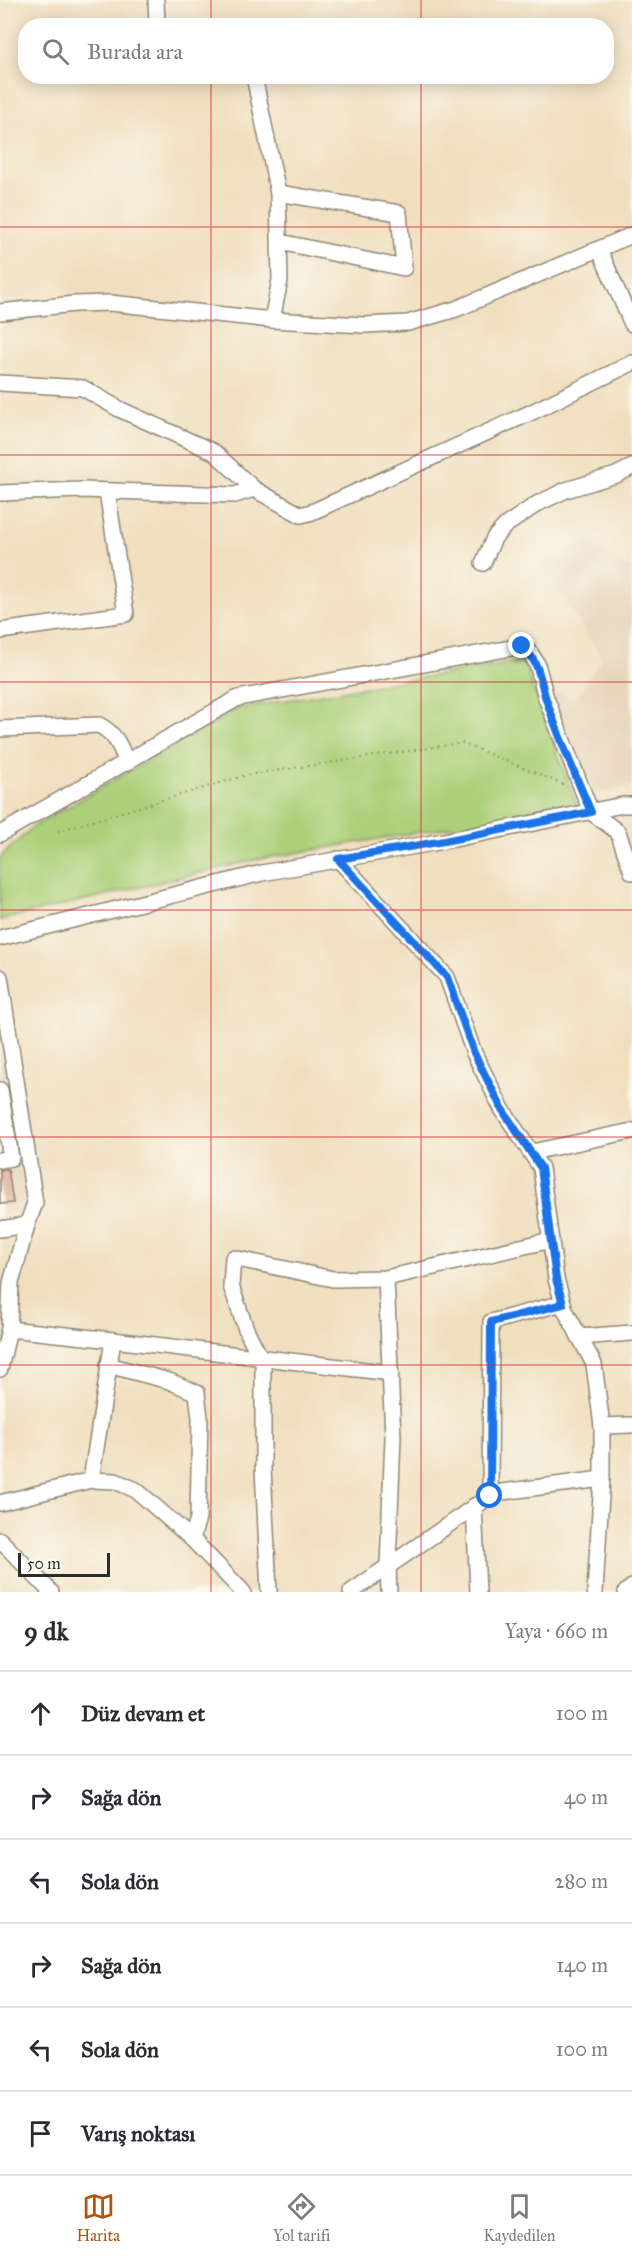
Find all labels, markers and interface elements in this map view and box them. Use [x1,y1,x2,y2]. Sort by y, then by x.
search box [18,18,614,84]
icon: search [39,35,72,68]
text: Burada ara [87,38,183,65]
route end [508,632,534,658]
route start [476,1482,502,1508]
scale bar [18,1550,110,1578]
text: 50 m [27,1554,61,1573]
text: 9 dk [24,1615,69,1647]
text: Yaya · 660 m [504,1619,608,1643]
icon: ahead [24,1697,57,1730]
text: Düz devam et [81,1700,205,1727]
text: 100 m [556,1701,608,1725]
icon: right [24,1781,57,1814]
text: Sağa dön [81,1784,161,1811]
text: 40 m [564,1785,608,1809]
icon: left [24,1865,57,1898]
text: Sola dön [81,1868,159,1895]
text: 280 m [555,1869,608,1893]
icon: right [24,1949,57,1982]
text: Sağa dön [81,1952,161,1979]
text: 140 m [556,1953,608,1977]
icon: left [24,2033,57,2066]
text: Sola dön [81,2036,159,2063]
text: 100 m [556,2037,608,2061]
icon: arrive [24,2117,57,2150]
text: Varış noktası [81,2120,195,2147]
tab: Harita [77,2190,120,2245]
tab: Yol tarifi [273,2190,330,2245]
tab: Kaydedilen [483,2190,555,2245]

